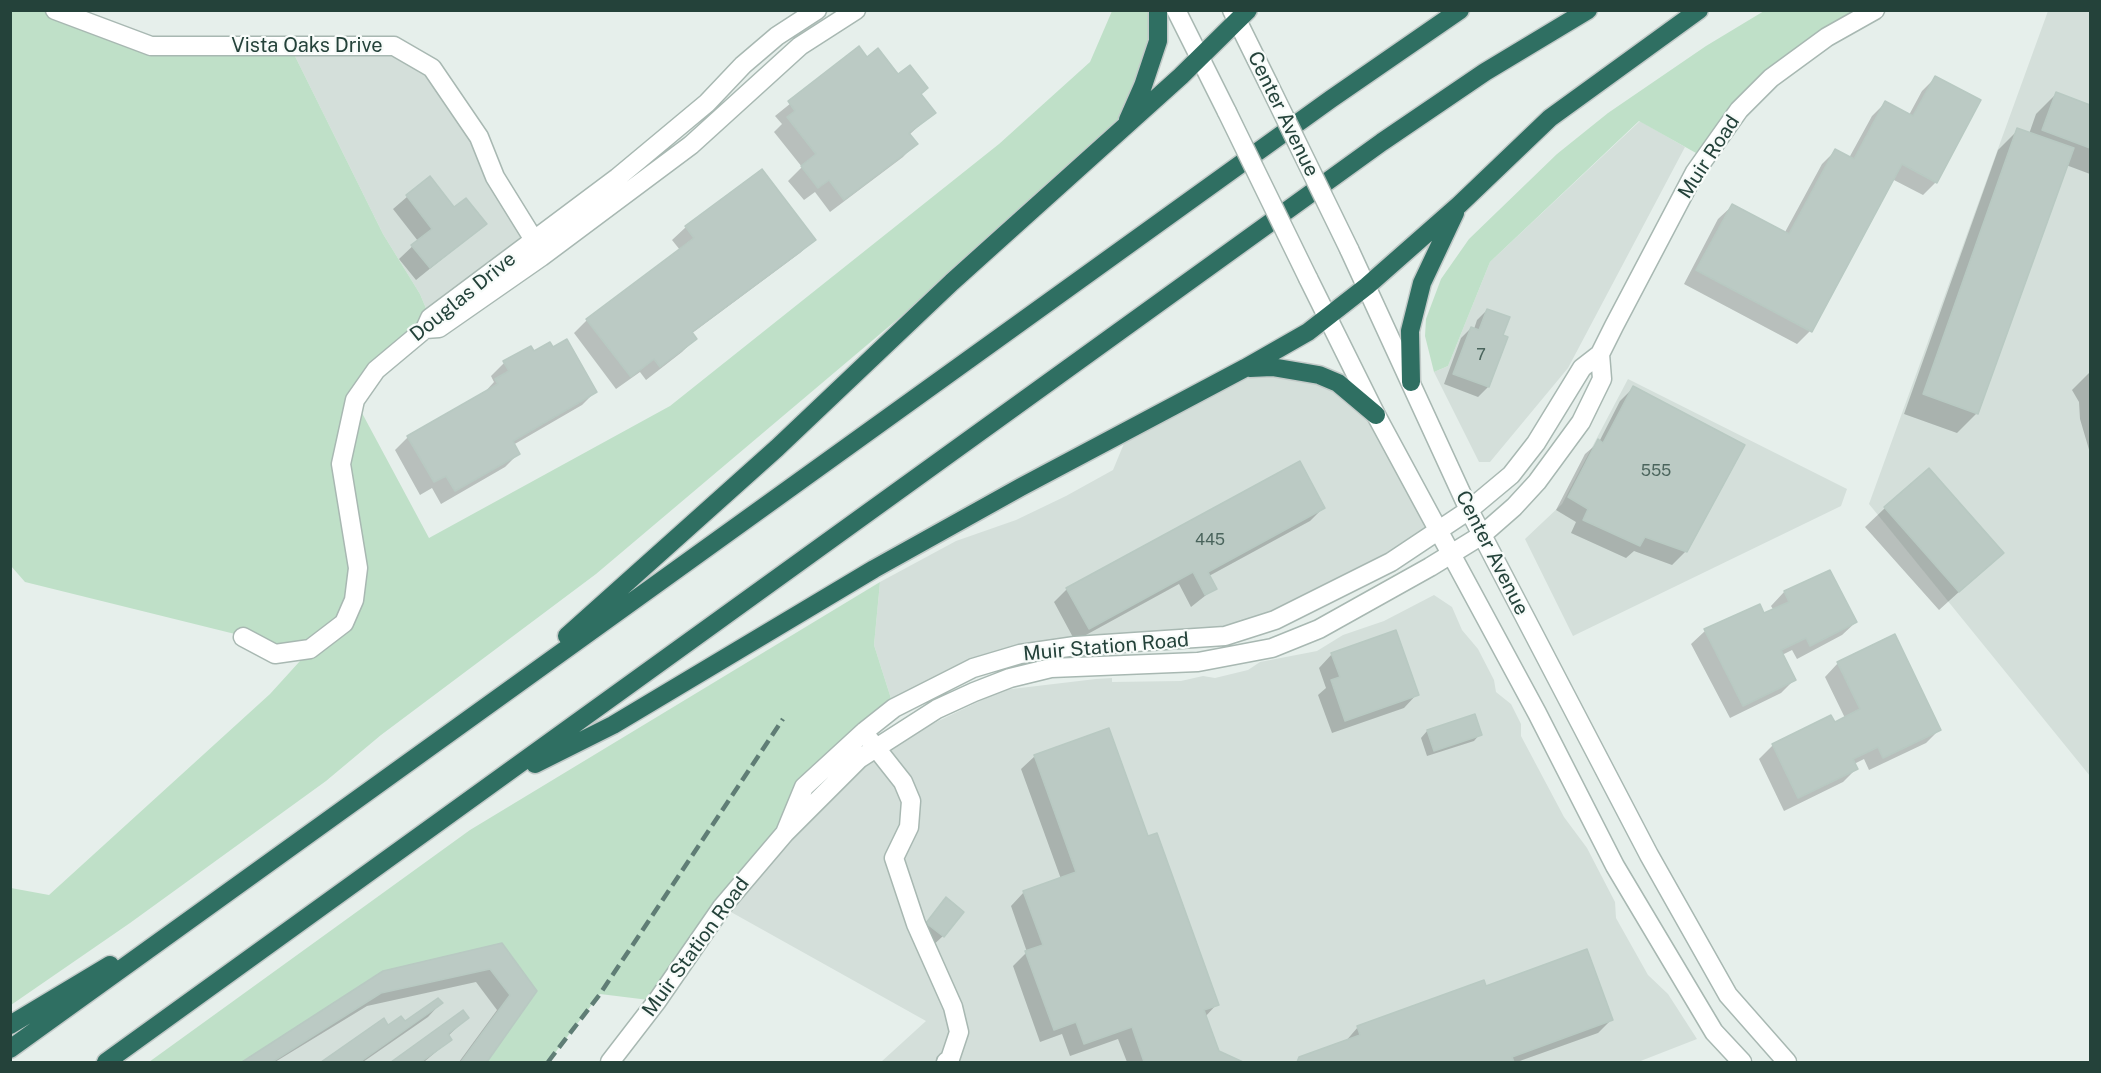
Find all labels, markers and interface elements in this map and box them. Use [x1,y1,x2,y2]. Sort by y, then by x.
street label: Vista Oaks Drive [231,34,383,58]
street label: Center Avenue [1242,47,1324,181]
street label: Muir Road [1673,111,1745,203]
street label: Douglas Drive [405,247,521,347]
house number: 7 [1476,345,1486,365]
house number: 555 [1641,461,1671,481]
street label: Center Avenue [1450,487,1534,619]
house number: 445 [1195,530,1225,550]
street label: Muir Station Road [1022,628,1190,666]
street label: Muir Station Road [637,873,755,1021]

